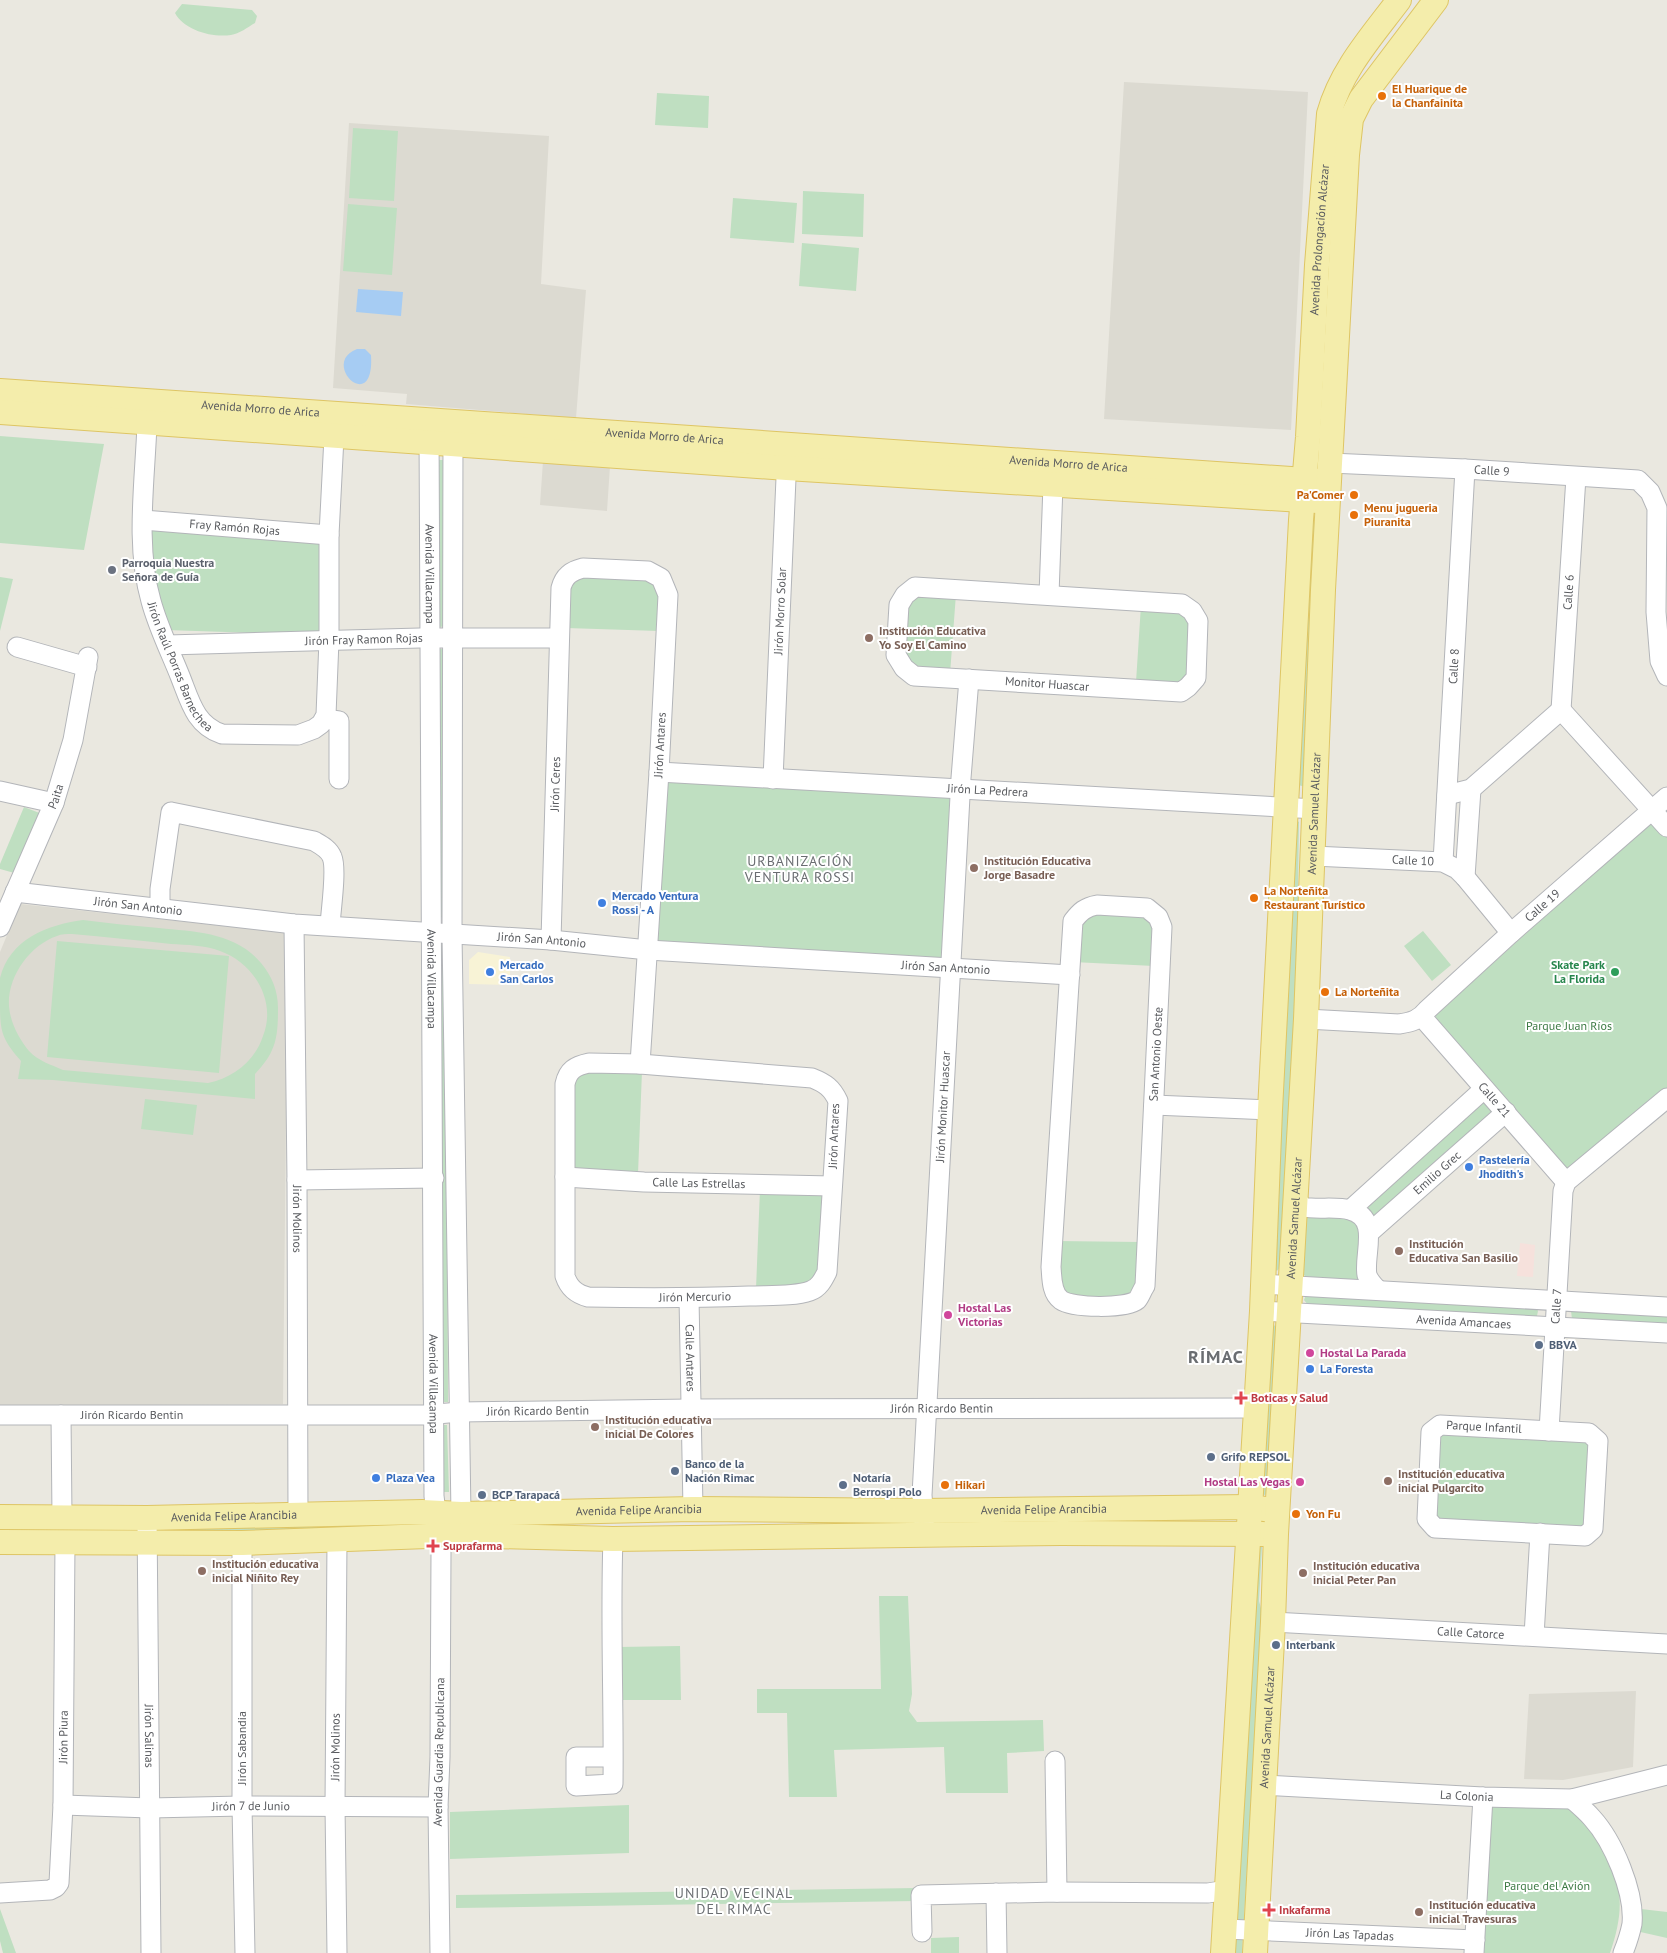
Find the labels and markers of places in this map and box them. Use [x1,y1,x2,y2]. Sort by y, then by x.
place label: El Huarique de la Chanfainita [1392,81,1467,110]
marker: El Huarique de la Chanfainita [1376,90,1388,102]
place label: Pa'Comer [1297,487,1345,502]
marker: Pa'Comer [1348,489,1360,501]
place label: Menu jugueria Piuranita [1364,500,1438,529]
marker: Menu jugueria Piuranita [1348,509,1360,521]
place label: Parroquia Nuestra Señora de Guía [122,555,214,584]
marker: Parroquia Nuestra Señora de Guía [106,564,118,576]
place label: Institución Educativa Yo Soy El Camino [878,623,986,652]
marker: Institución Educativa Yo Soy El Camino [863,632,875,644]
place label: Institución Educativa Jorge Basadre [983,853,1091,882]
marker: Institución Educativa Jorge Basadre [968,862,980,874]
place label: La Norteñita Restaurant Turístico [1264,883,1366,912]
place label: Mercado Ventura Rossi - A [612,888,698,917]
marker: La Norteñita Restaurant Turístico [1248,892,1260,904]
marker: Mercado Ventura Rossi - A [596,897,608,909]
place label: Mercado San Carlos [500,957,554,986]
place label: Skate Park La Florida [1551,957,1605,986]
marker: Mercado San Carlos [484,966,496,978]
marker: Skate Park La Florida [1609,966,1621,978]
place label: La Norteñita [1335,984,1399,999]
marker: La Norteñita [1319,986,1331,998]
place label: Pastelería Jhodith's [1478,1152,1530,1181]
marker: Pastelería Jhodith's [1463,1161,1475,1173]
place label: Institución Educativa San Basilio [1409,1236,1518,1265]
marker: Institución Educativa San Basilio [1393,1245,1405,1257]
place label: Hostal Las Victorias [957,1300,1011,1329]
marker: Hostal Las Victorias [942,1309,954,1321]
place label: BBVA [1549,1337,1578,1352]
marker: BBVA [1533,1339,1545,1351]
place label: Hostal La Parada [1320,1345,1406,1360]
marker: Hostal La Parada [1304,1347,1316,1359]
place label: La Foresta [1320,1361,1373,1376]
marker: La Foresta [1304,1363,1316,1375]
place label: Boticas y Salud [1251,1390,1328,1405]
marker: Boticas y Salud [1235,1392,1247,1404]
place label: Institución educativa inicial De Colores [605,1412,712,1441]
marker: Institución educativa inicial De Colores [589,1421,601,1433]
place label: Grifo REPSOL [1221,1449,1291,1464]
marker: Grifo REPSOL [1205,1451,1217,1463]
place label: Banco de la Nación Rimac [685,1456,755,1485]
marker: Banco de la Nación Rimac [669,1465,681,1477]
place label: Institución educativa inicial Pulgarcito [1398,1466,1505,1495]
place label: Plaza Vea [386,1470,435,1485]
place label: Notaría Berrospi Polo [853,1470,922,1499]
marker: Plaza Vea [370,1472,382,1484]
place label: Hostal Las Vegas [1204,1474,1290,1489]
marker: Institución educativa inicial Pulgarcito [1382,1475,1394,1487]
marker: Hostal Las Vegas [1294,1476,1306,1488]
place label: Hikari [955,1477,985,1492]
marker: Notaría Berrospi Polo [837,1479,849,1491]
marker: Hikari [939,1479,951,1491]
place label: BCP Tarapacá [492,1487,560,1502]
marker: BCP Tarapacá [476,1489,488,1501]
place label: Yon Fu [1305,1506,1340,1521]
marker: Yon Fu [1290,1508,1302,1520]
place label: Suprafarma [443,1538,502,1553]
marker: Suprafarma [427,1540,439,1552]
place label: Institución educativa inicial Niñito Rey [212,1556,319,1585]
place label: Institución educativa inicial Peter Pan [1313,1558,1420,1587]
marker: Institución educativa inicial Niñito Rey [196,1565,208,1577]
marker: Institución educativa inicial Peter Pan [1297,1567,1309,1579]
place label: Interbank [1286,1637,1335,1652]
marker: Interbank [1270,1639,1282,1651]
place label: Institución educativa inicial Travesuras [1429,1897,1536,1926]
place label: Inkafarma [1279,1902,1330,1917]
marker: Inkafarma [1263,1904,1275,1916]
marker: Institución educativa inicial Travesuras [1413,1906,1425,1918]

